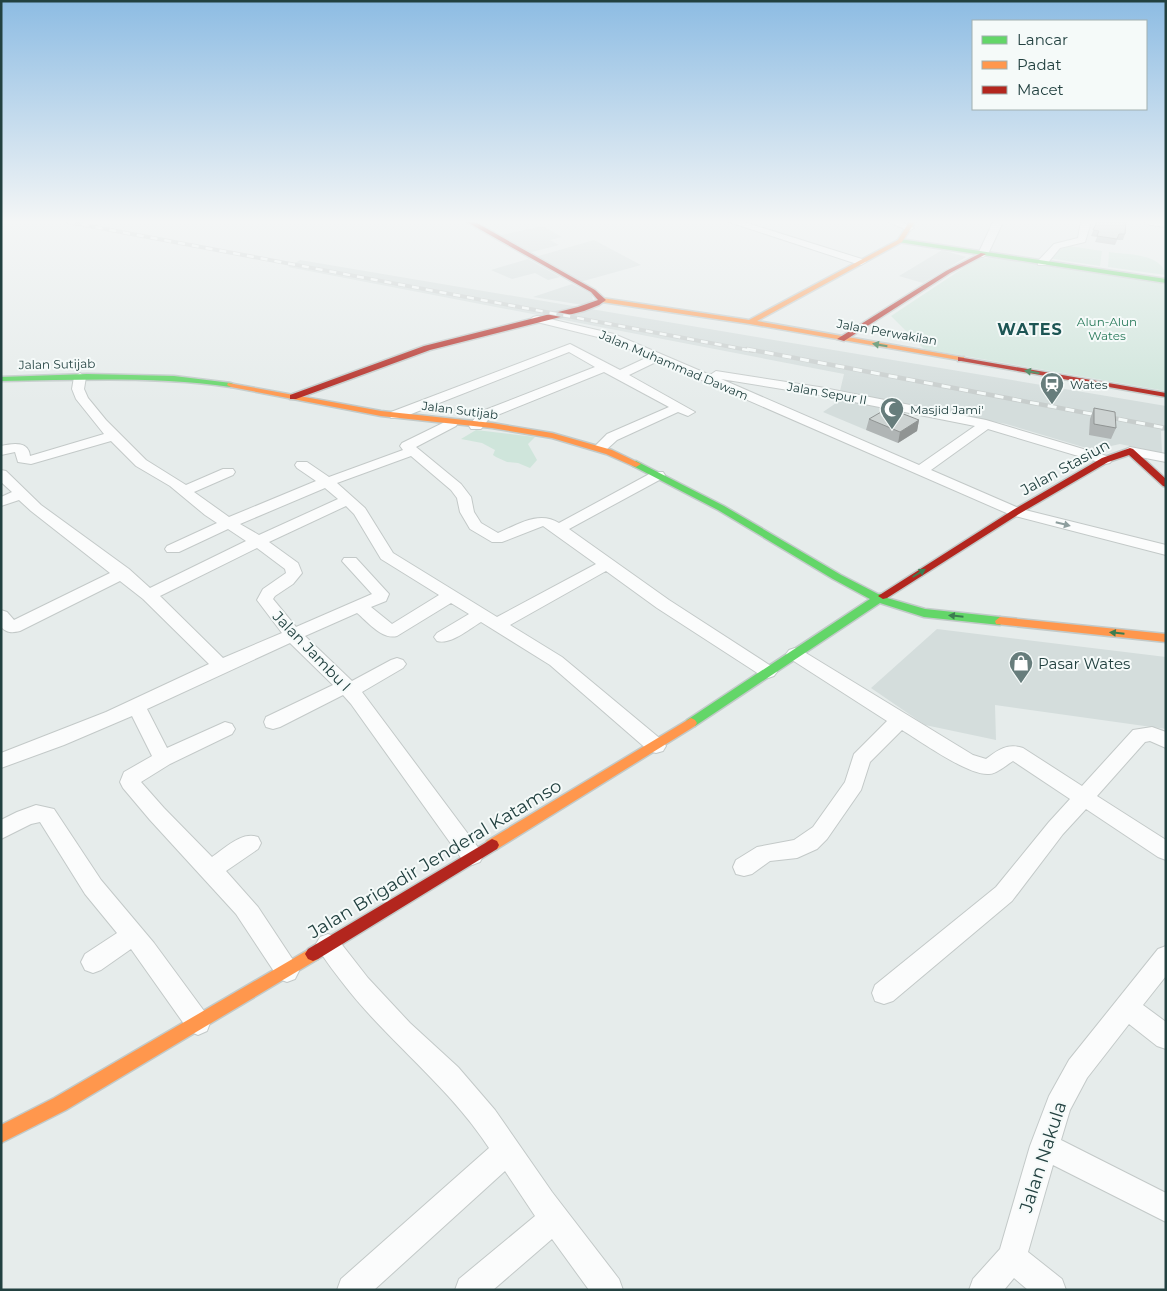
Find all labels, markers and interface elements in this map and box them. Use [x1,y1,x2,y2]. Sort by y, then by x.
legend [972,20,1147,110]
text: Lancar [1017,30,1068,49]
text: Padat [1017,55,1062,74]
text: Macet [1017,80,1064,99]
park label: Alun-Alun Wates [1077,314,1137,343]
street label: Jalan Perwakilan [835,316,938,348]
district label: WATES [997,320,1063,339]
street label: Jalan Muhammad Dawam [596,326,751,403]
one-way arrow [872,341,888,349]
street label: Jalan Sutijab [18,356,95,372]
one-way arrow [1023,367,1039,375]
station icon: Wates [1039,371,1065,405]
place label: Wates [1070,377,1108,392]
street label: Jalan Sepur II [785,378,868,407]
mosque icon: Masjid Jami' [879,396,905,430]
street label: Jalan Sutijab [420,398,499,422]
place label: Masjid Jami' [910,402,984,417]
street label: Jalan Stasiun [1016,435,1113,500]
one-way arrow [1056,520,1071,528]
one-way arrow [913,568,926,578]
street label: Jalan Jambu I [268,606,355,695]
one-way arrow [947,612,963,620]
one-way arrow [1109,629,1125,637]
shop icon: Pasar Wates [1008,650,1034,684]
place label: Pasar Wates [1038,654,1130,673]
street label: Jalan Brigadir Jenderal Katamso [304,775,565,944]
street label: Jalan Nakula [1014,1099,1071,1216]

